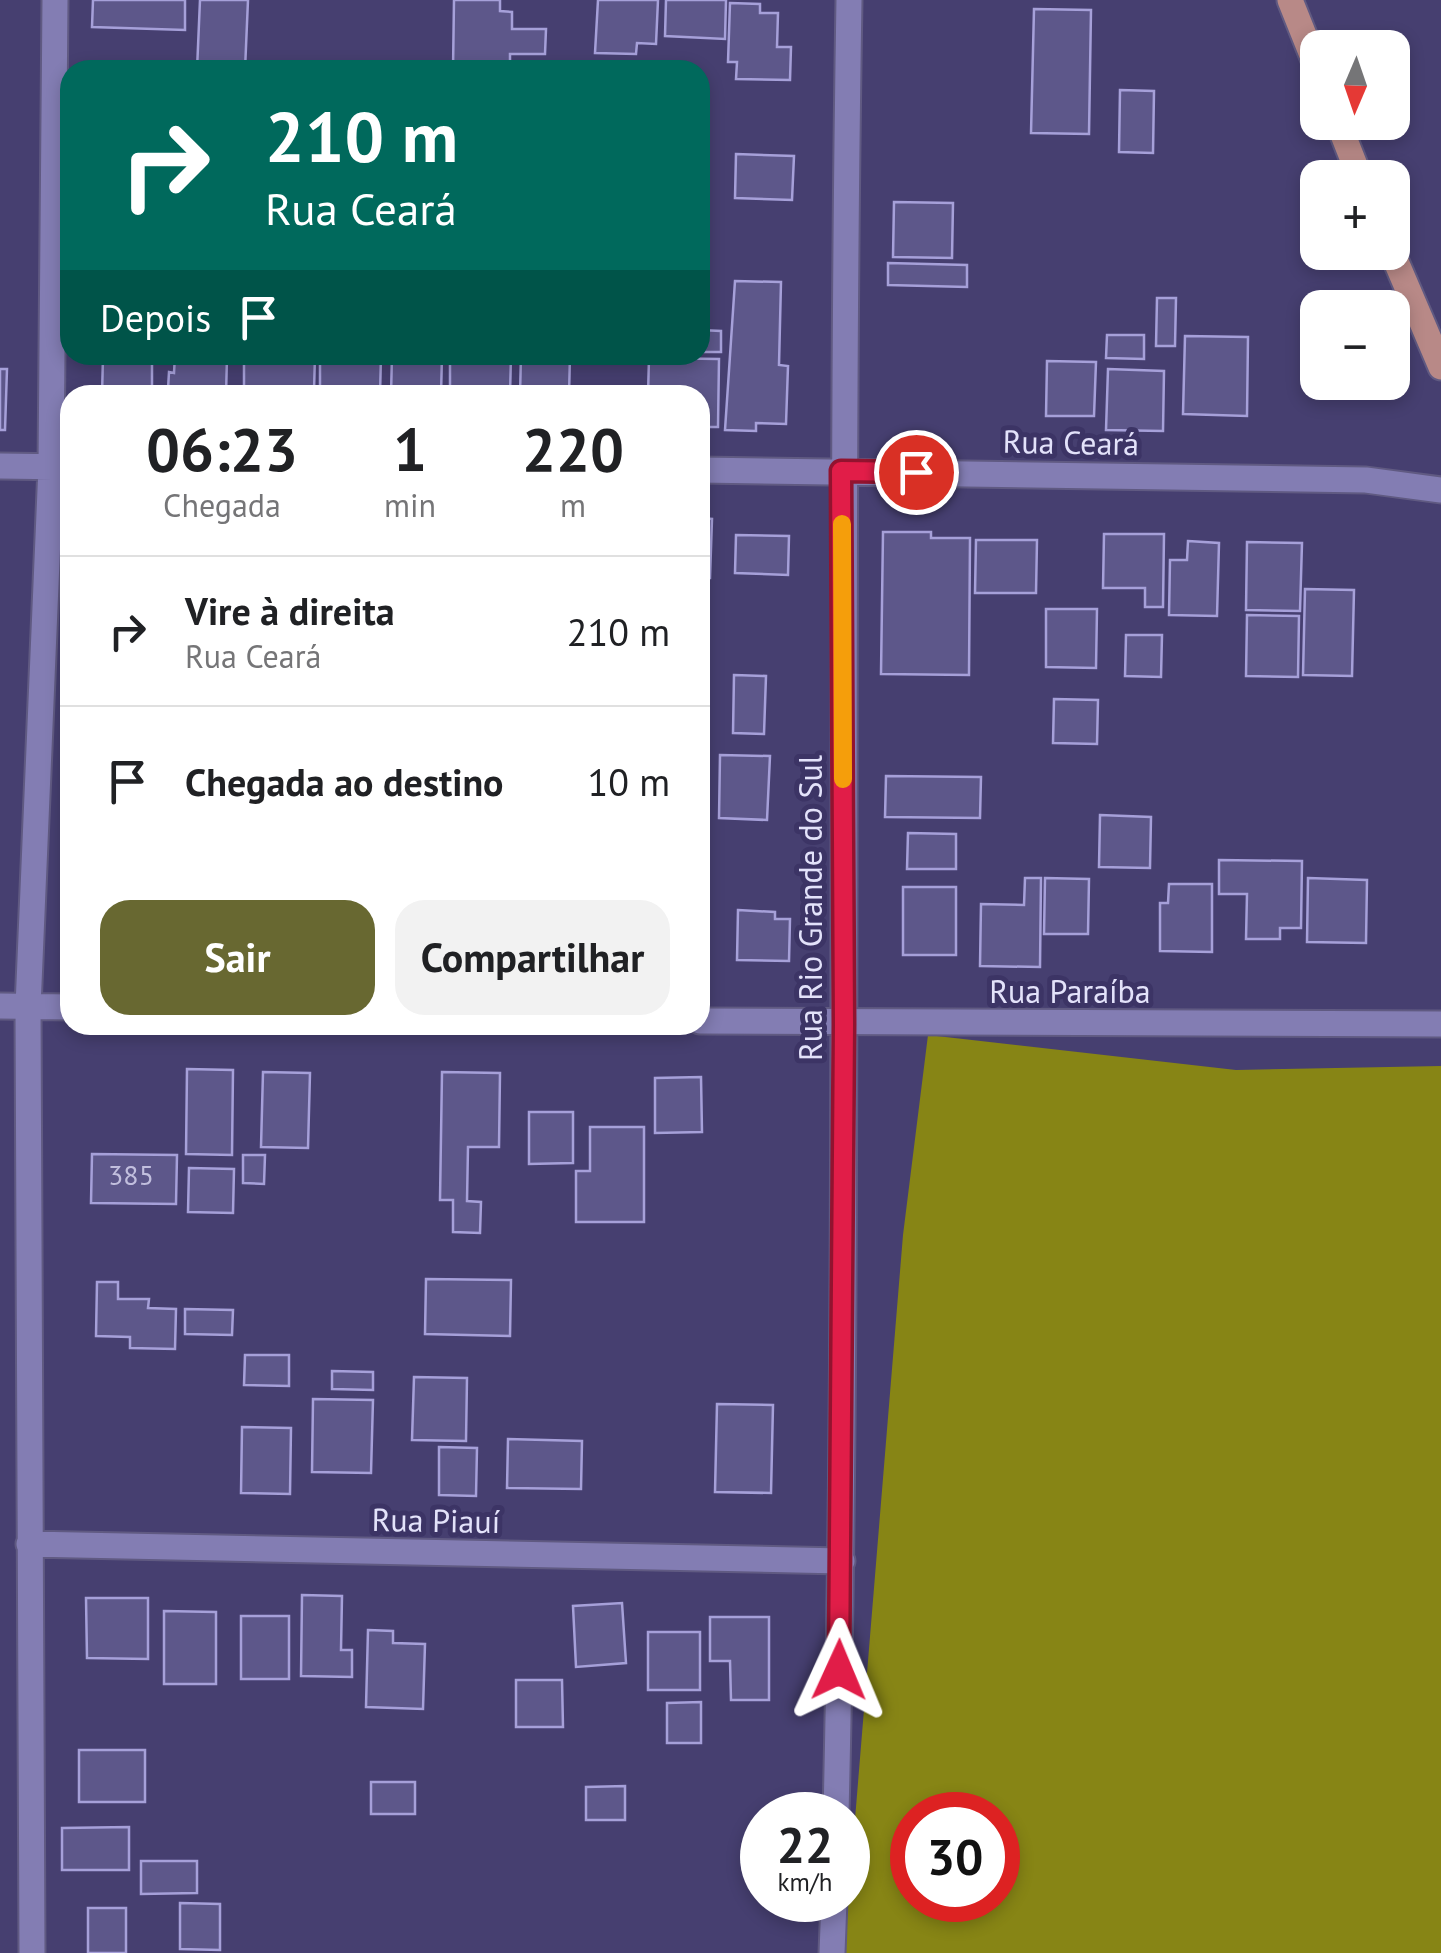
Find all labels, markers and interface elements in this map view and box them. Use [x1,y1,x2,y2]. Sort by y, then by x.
north arrow [1300,30,1410,140]
map controls [1300,30,1410,400]
text: 210 m [265,91,458,181]
icon: right [100,100,230,230]
button: + [1300,160,1410,270]
text: Rua Ceará [265,179,457,237]
icon: arrive [231,290,286,345]
button: − [1300,290,1410,400]
text: Depois [100,293,211,342]
text: 06:23 [146,410,298,488]
text: 1 [393,410,427,488]
text: 220 [522,410,624,488]
street label: Rua Ceará [1002,420,1140,464]
pin [874,430,959,515]
icon: arrive [889,445,944,500]
text: Chegada [163,484,281,526]
text: min [384,484,436,526]
text: m [560,484,586,526]
text: Vire à direita [185,586,395,635]
icon: right [100,604,155,659]
text: 210 m [567,607,670,656]
text: Rua Ceará [185,635,321,677]
icon: arrive [100,754,155,809]
street label: Rua Rio Grande do Sul [789,754,831,1061]
text: Chegada ao destino [185,757,504,806]
text: 10 m [588,757,670,806]
button: Sair [100,900,375,1015]
button: Compartilhar [395,900,670,1015]
street label: Rua Paraíba [989,970,1151,1012]
house number: 385 [108,1156,154,1193]
street label: Rua Piauí [371,1498,501,1542]
position arrow [787,1618,891,1722]
speed limit sign: 30 [890,1792,1020,1922]
text: 22 [777,1812,833,1877]
text: km/h [778,1866,832,1898]

